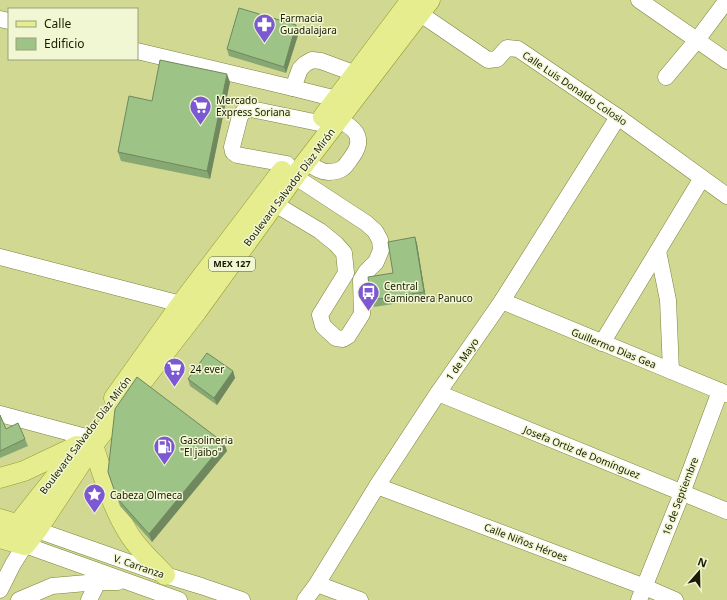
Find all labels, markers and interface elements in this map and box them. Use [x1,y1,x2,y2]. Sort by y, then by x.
legend [8,8,138,60]
pharmacy icon: Farmacia Guadalajara [251,11,277,44]
place label: Farmacia Guadalajara [280,11,337,37]
text: Calle [44,15,72,32]
text: Edificio [44,35,85,52]
street label: Calle Luis Donaldo Colosio [520,48,630,128]
supermarket icon: Mercado Express Soriana [187,93,213,126]
place label: Mercado Express Soriana [216,93,290,119]
street label: Boulevard Salvador Díaz Mirón [240,125,338,249]
road number: MEX 127 [209,257,255,271]
bus stop icon: Central Camionera Panuco [356,279,382,312]
place label: Central Camionera Panuco [384,279,473,305]
street label: Guillermo Dias Gea [569,325,659,371]
street label: 1 de Mayo [442,335,482,383]
supermarket icon: 24 ever [161,356,187,389]
place label: 24 ever [190,362,224,376]
street label: Boulevard Salvador Díaz Mirón [36,373,134,497]
street label: Josefa Ortiz de Domínguez [521,422,643,482]
fuel station icon: Gasolineria "El jaibo" [151,433,177,466]
place label: Gasolineria "El jaibo" [180,433,233,459]
street label: 16 de Septiembre [659,455,701,537]
place icon: Cabeza Olmeca [81,482,107,515]
place label: Cabeza Olmeca [110,488,182,502]
street label: Calle Niños Héroes [482,520,570,564]
street label: V. Carranza [112,551,166,581]
north arrow [679,552,719,592]
text: N [696,554,709,571]

